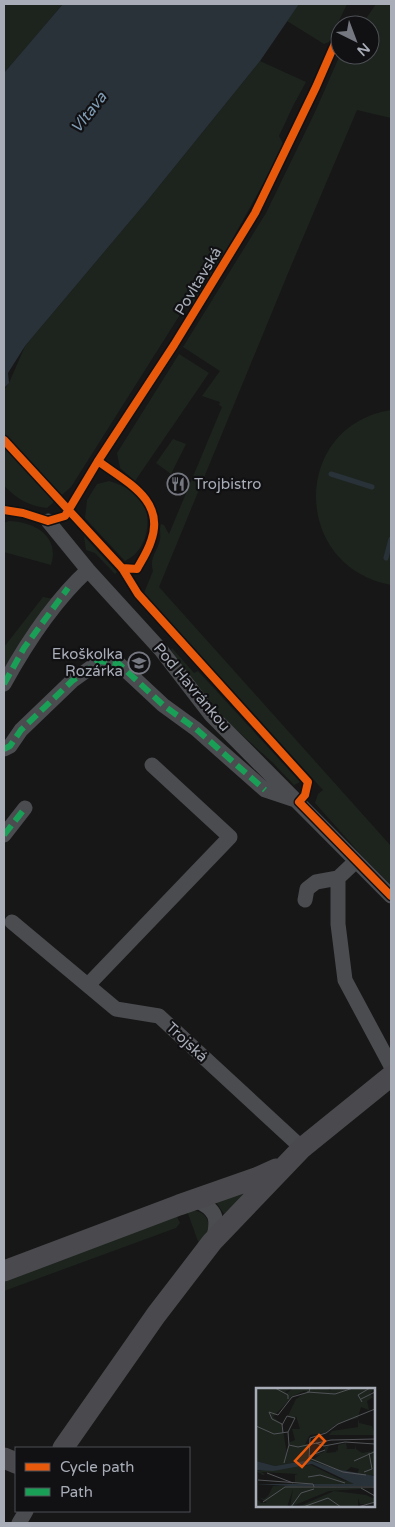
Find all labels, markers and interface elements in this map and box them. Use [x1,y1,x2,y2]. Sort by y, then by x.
north arrow [330,15,380,65]
text: N [353,39,373,59]
water label: Vltava [66,87,112,137]
street label: Povltavská [171,244,225,318]
restaurant icon: Trojbistro [166,472,190,496]
place label: Trojbistro [194,475,261,493]
street label: Pod Havránkou [150,639,234,735]
place label: Ekoškolka Rozárka [52,645,123,680]
school or university icon: Ekoškolka Rozárka [127,651,151,675]
street label: Trojská [162,1018,212,1066]
inset map [256,1388,375,1507]
legend [15,1447,190,1512]
text: Cycle path [60,1458,134,1476]
text: Path [60,1483,93,1501]

